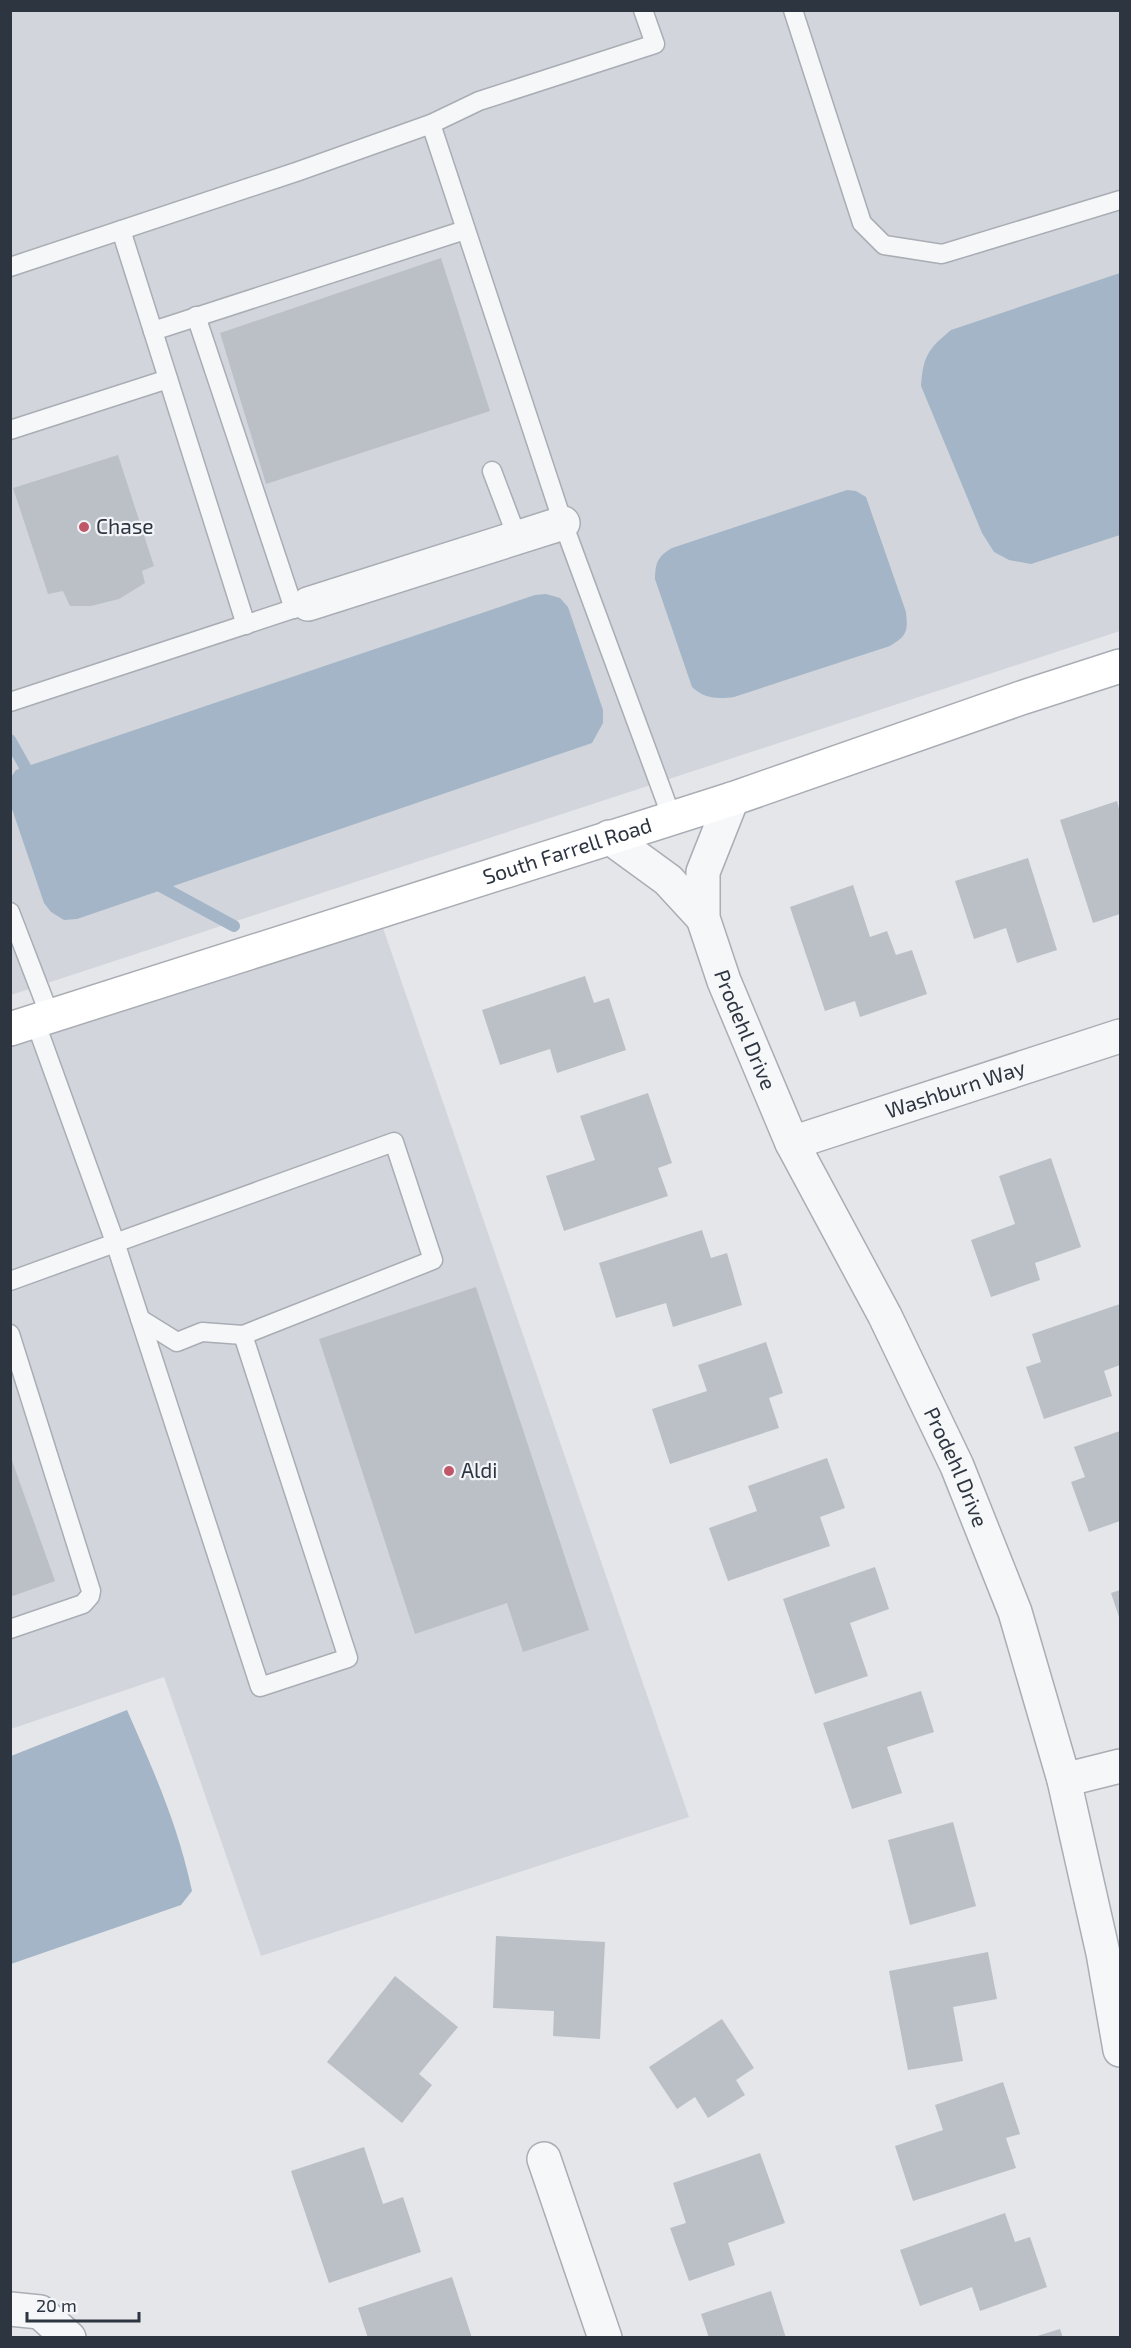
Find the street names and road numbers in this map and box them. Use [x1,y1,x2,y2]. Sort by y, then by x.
street label: South Farrell Road [479,811,655,889]
street label: Prodehl Drive [710,966,782,1093]
street label: Washburn Way [882,1054,1028,1123]
street label: Prodehl Drive [920,1403,994,1530]

